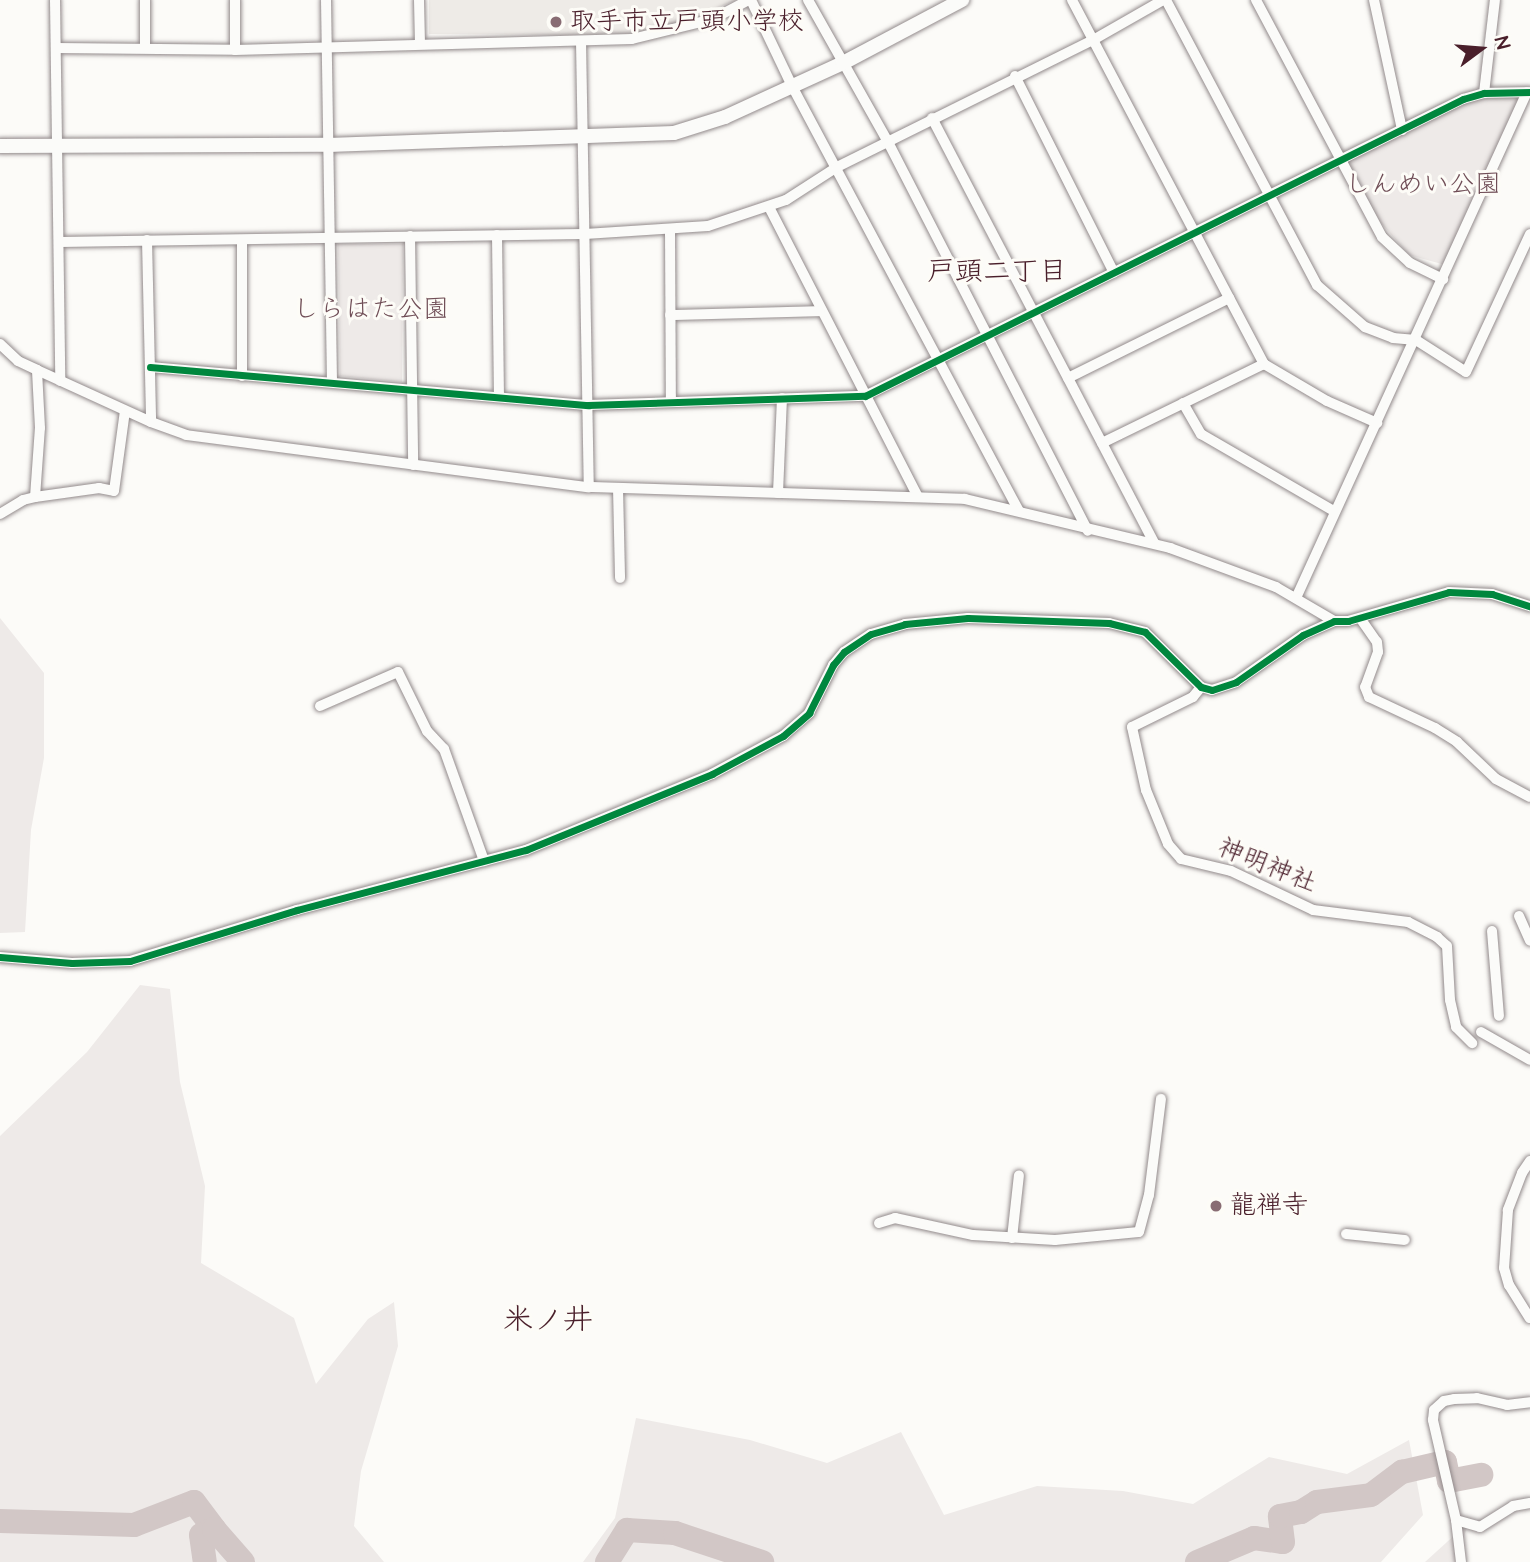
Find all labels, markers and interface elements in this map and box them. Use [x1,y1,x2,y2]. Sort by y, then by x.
place label: 取手市立戸頭小学校 [570,6,804,38]
marker: 取手市立戸頭小学校 [548,14,564,30]
north arrow [1446,14,1516,84]
text: N [1487,34,1516,53]
park label: しんめい公園 [1345,169,1501,201]
district label: 戸頭二丁目 [927,255,1067,289]
park label: しらはた公園 [293,294,449,326]
street label: 神明神社 [1213,832,1321,900]
place label: 龍禅寺 [1230,1190,1308,1222]
marker: 龍禅寺 [1208,1198,1224,1214]
district label: 米ノ井 [503,1302,593,1338]

